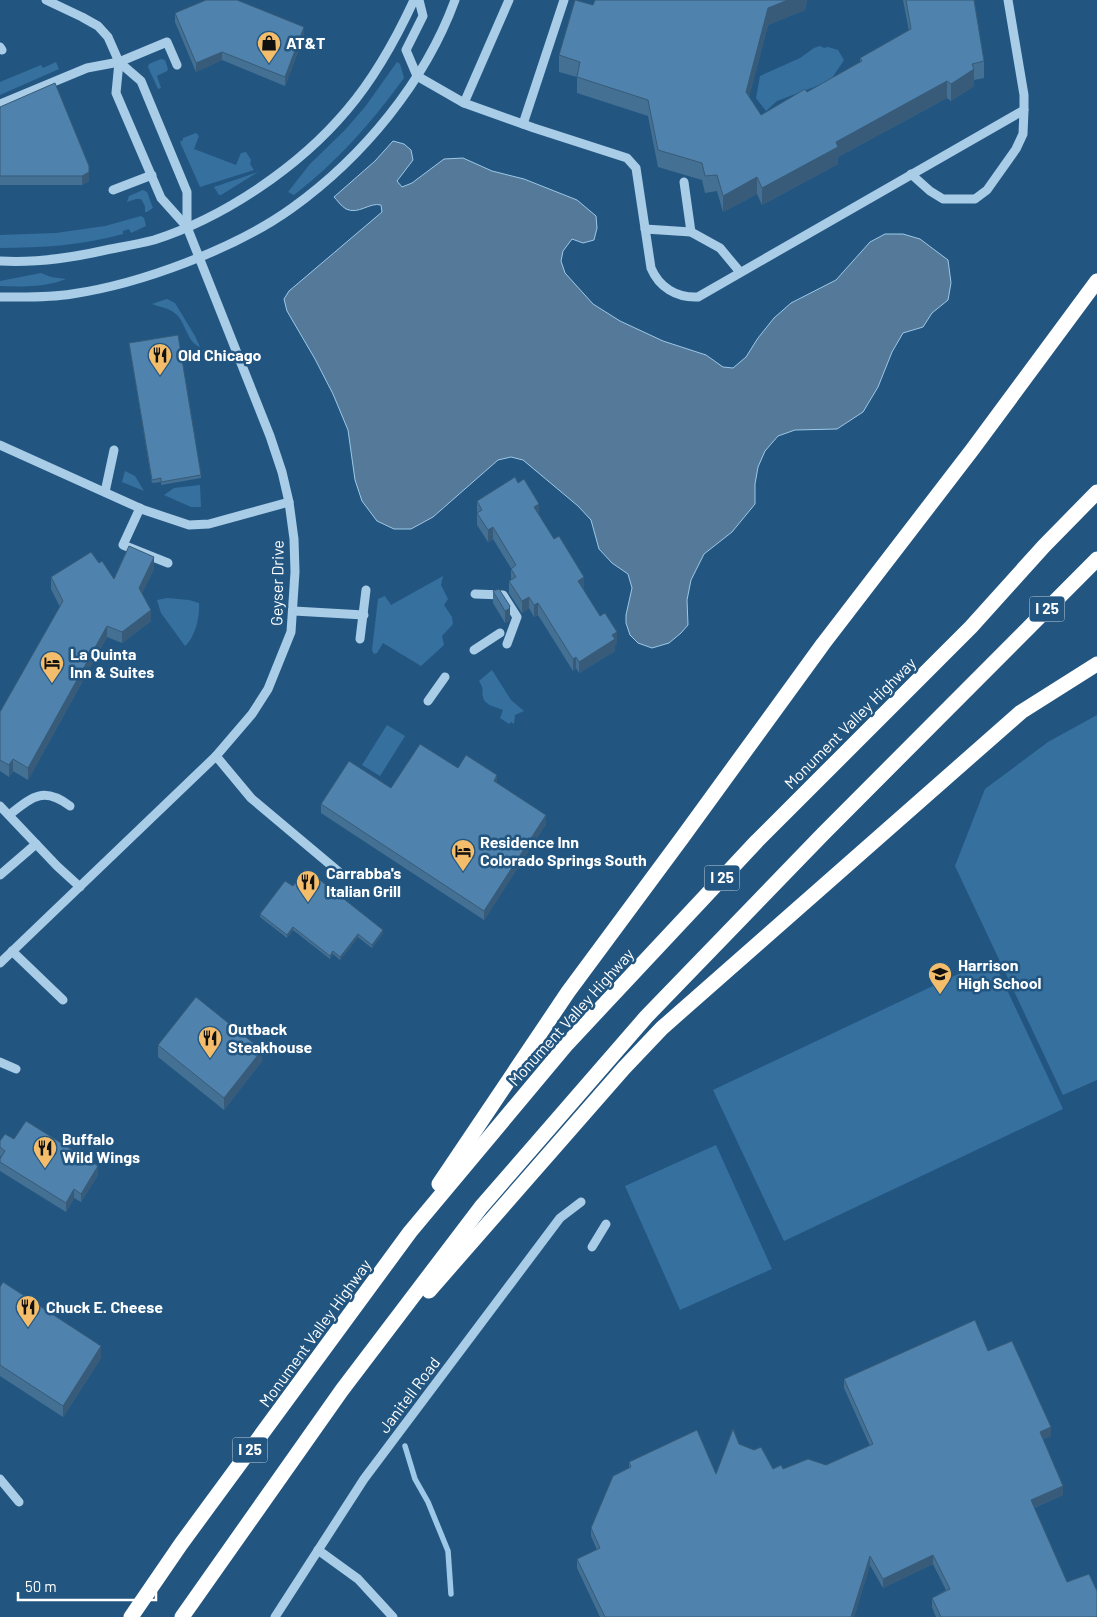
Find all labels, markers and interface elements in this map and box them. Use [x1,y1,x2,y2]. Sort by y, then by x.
shop icon: AT&T [256,30,282,64]
place label: AT&T [286,33,325,52]
restaurant icon: Old Chicago [147,342,173,376]
place label: Old Chicago [178,345,262,364]
street label: Geyser Drive [266,540,287,626]
road number: I 25 [1030,596,1064,622]
place label: La Quinta Inn & Suites [70,644,154,681]
hotel icon: La Quinta Inn & Suites [39,650,65,684]
street label: Monument Valley Highway [780,653,920,792]
place label: Residence Inn Colorado Springs South [480,832,647,869]
hotel icon: Residence Inn Colorado Springs South [450,838,476,872]
place label: Carrabba's Italian Grill [326,863,401,900]
road number: I 25 [704,866,740,890]
restaurant icon: Carrabba's Italian Grill [295,869,321,903]
street label: Monument Valley Highway [504,944,638,1089]
place label: Harrison High School [958,955,1042,992]
school or university icon: Harrison High School [927,961,953,995]
place label: Outback Steakhouse [228,1019,312,1056]
restaurant icon: Outback Steakhouse [197,1025,223,1059]
place label: Buffalo Wild Wings [62,1129,140,1166]
restaurant icon: Buffalo Wild Wings [32,1135,58,1169]
street label: Monument Valley Highway [255,1255,375,1410]
restaurant icon: Chuck E. Cheese [15,1294,41,1328]
place label: Chuck E. Cheese [46,1297,163,1316]
street label: Janitell Road [374,1353,443,1436]
road number: I 25 [232,1438,268,1462]
scale bar [18,1570,155,1602]
text: 50 m [25,1577,57,1595]

